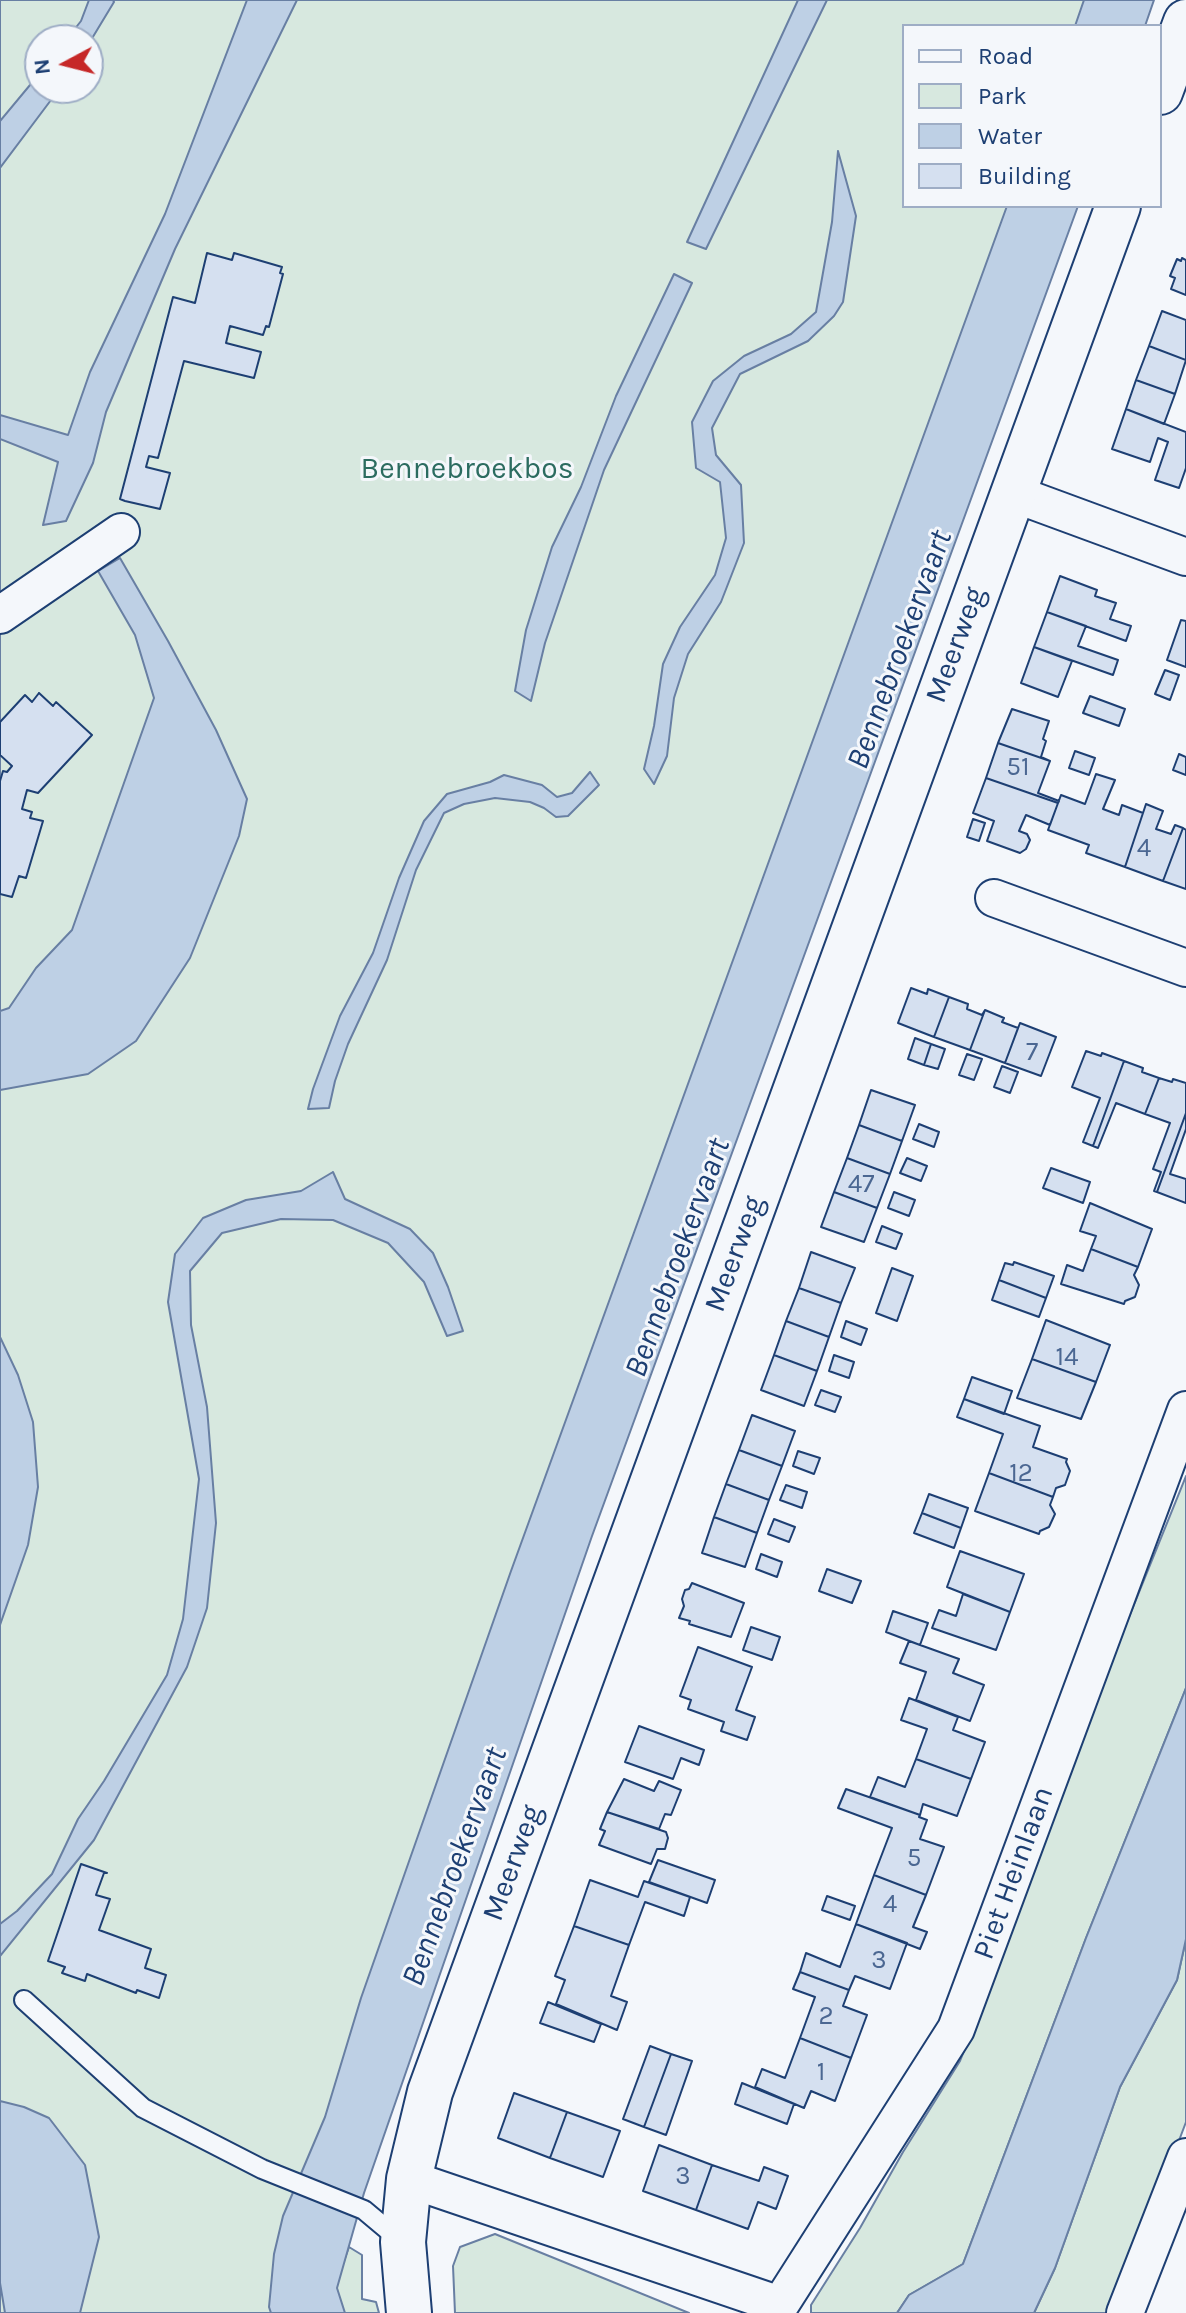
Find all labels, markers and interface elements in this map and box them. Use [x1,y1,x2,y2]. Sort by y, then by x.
north arrow [24,24,104,104]
legend [902,24,1162,208]
text: Road [978,42,1033,70]
text: N [28,57,56,76]
text: Park [978,82,1027,110]
text: Water [978,122,1042,150]
text: Building [978,162,1071,190]
park label: Bennebroekbos [361,451,573,487]
water label: Bennebroekervaart [839,525,961,775]
street label: Meerweg [918,582,994,708]
house number: 51 [1006,752,1030,784]
house number: 4 [1137,833,1151,865]
house number: 7 [1026,1037,1038,1069]
water label: Bennebroekervaart [617,1133,739,1383]
house number: 47 [848,1169,874,1201]
street label: Meerweg [697,1191,773,1317]
house number: 14 [1055,1342,1079,1374]
house number: 12 [1009,1458,1033,1490]
water label: Bennebroekervaart [394,1742,516,1992]
street label: Piet Heinlaan [966,1782,1062,1964]
street label: Meerweg [475,1800,551,1926]
house number: 5 [907,1843,921,1875]
house number: 4 [883,1889,897,1921]
house number: 3 [871,1945,887,1977]
house number: 2 [818,2001,834,2033]
house number: 1 [817,2057,825,2089]
house number: 3 [675,2161,691,2193]

